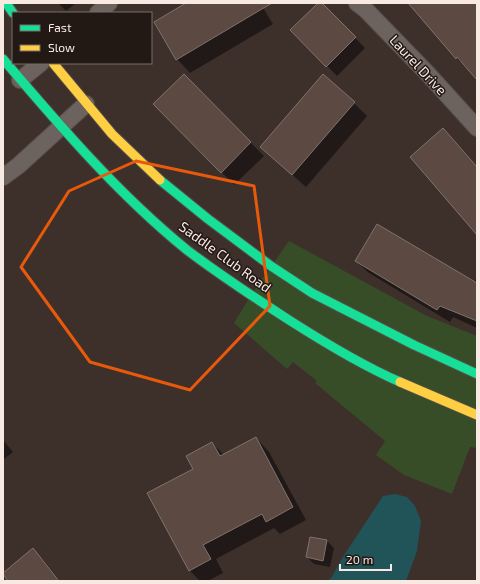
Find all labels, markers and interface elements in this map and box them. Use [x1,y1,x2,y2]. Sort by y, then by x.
legend [12,12,152,64]
text: Fast [48,20,72,34]
street label: Laurel Drive [386,31,450,98]
text: Slow [48,40,75,54]
street label: Saddle Club Road [176,217,275,296]
scale bar [340,546,391,572]
text: 20 m [346,552,373,566]

